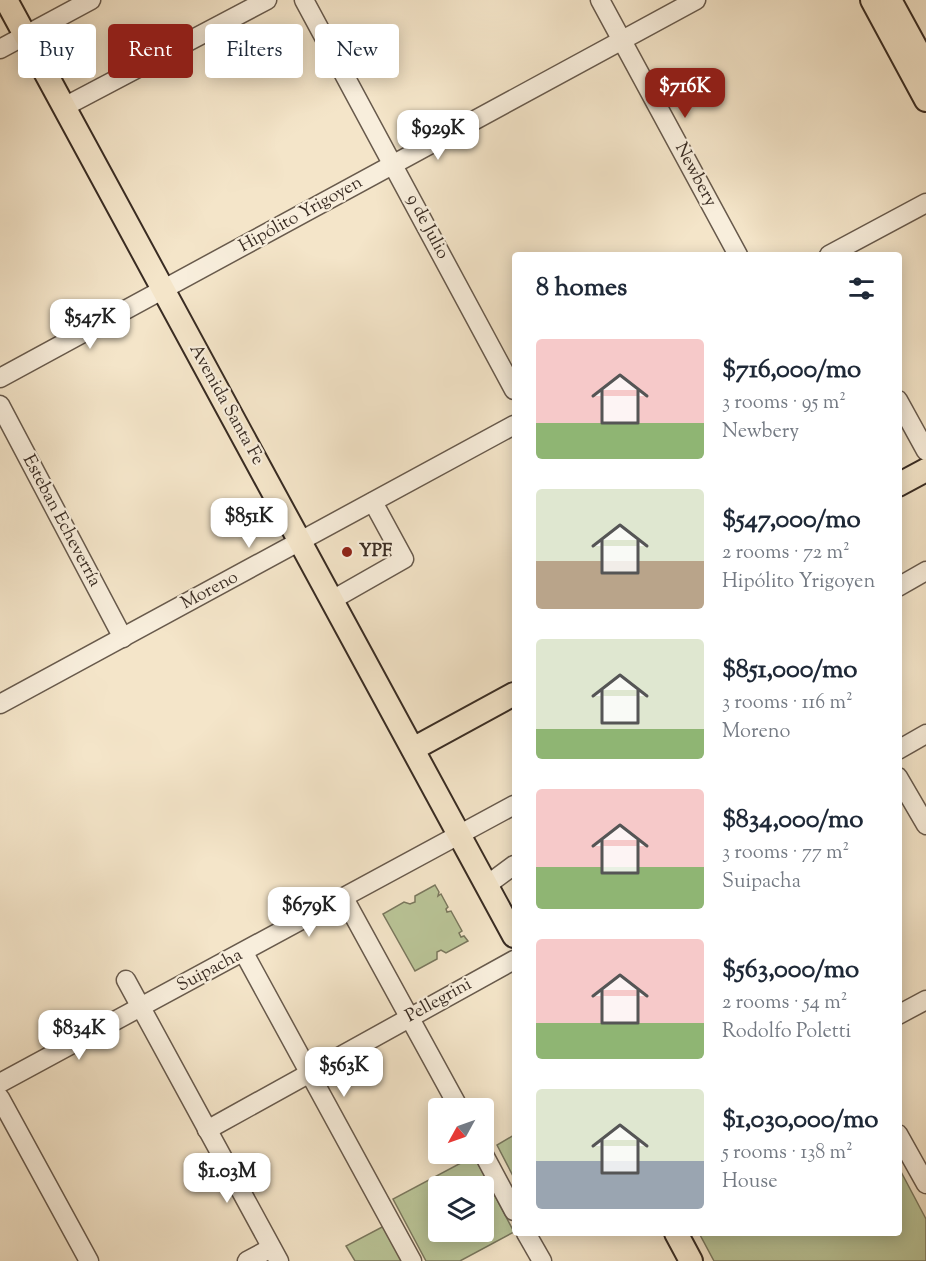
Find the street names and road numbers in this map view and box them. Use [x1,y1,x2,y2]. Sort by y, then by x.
street label: Newbery [667,138,723,212]
street label: Hipólito Yrigoyen [234,170,368,260]
street label: 9 de Julio [399,190,455,264]
street label: Avenida Santa Fe [182,340,270,470]
street label: Esteban Echeverría [15,450,107,592]
street label: Moreno [177,565,243,617]
street label: Suipacha [173,943,247,999]
street label: Pellegrini [401,972,477,1030]

